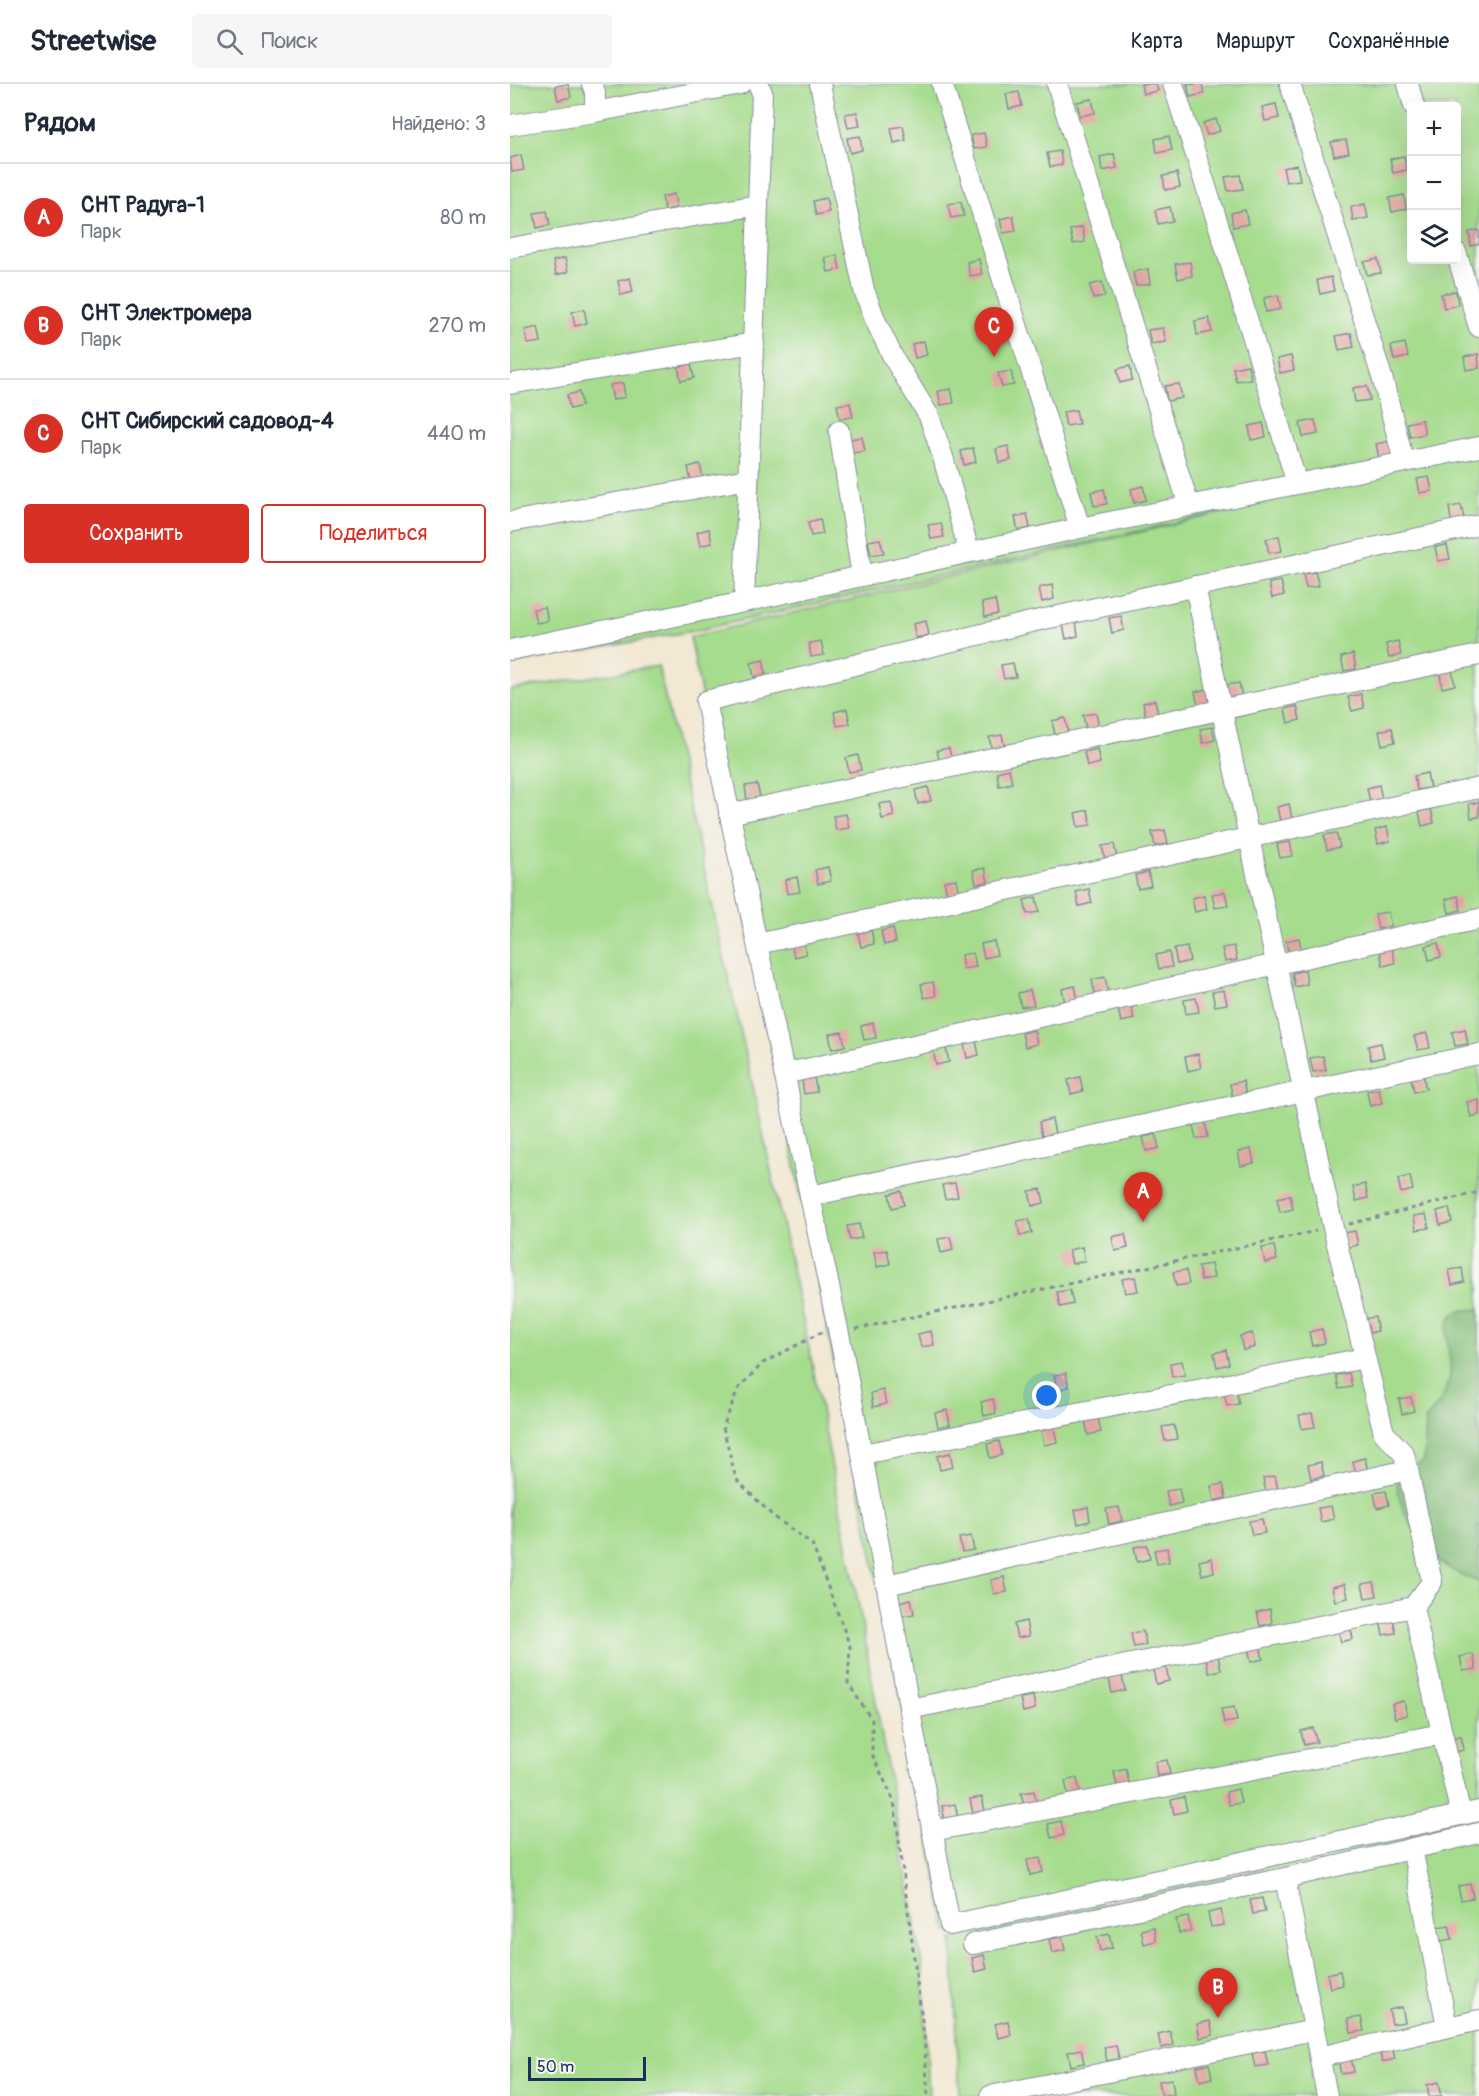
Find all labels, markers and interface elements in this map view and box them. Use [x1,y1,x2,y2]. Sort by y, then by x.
search box [192,14,612,68]
text: Streetwise [30,24,156,59]
icon: search [213,25,246,58]
text: Поиск [261,27,318,55]
text: Карта [1131,28,1183,55]
text: Маршрут [1216,28,1295,55]
text: Сохранённые [1328,28,1449,55]
map controls [1407,102,1461,264]
button: + [1407,102,1461,156]
text: Рядом [24,107,96,139]
text: Найдено: 3 [391,111,486,136]
button: − [1407,156,1461,210]
text: СНТ Радуга-1 [81,191,205,219]
text: A [37,205,50,230]
text: 80 m [440,205,486,230]
button: layers [1407,210,1461,264]
text: Парк [81,219,122,244]
text: СНТ Электромера [81,299,252,327]
pin: C [974,308,1014,357]
text: B [38,313,49,338]
text: 270 m [428,313,486,338]
text: Парк [81,327,122,352]
text: СНТ Сибирский садовод-4 [81,407,334,435]
text: C [37,421,50,446]
text: 440 m [427,421,486,446]
text: Парк [81,435,122,460]
button: Сохранить [24,504,249,563]
button: Поделиться [261,504,486,563]
pin: A [1124,1172,1162,1222]
your location [1032,1381,1061,1410]
pin: B [1198,1968,1238,2018]
scale bar [528,2054,646,2082]
text: 50 m [537,2057,574,2077]

